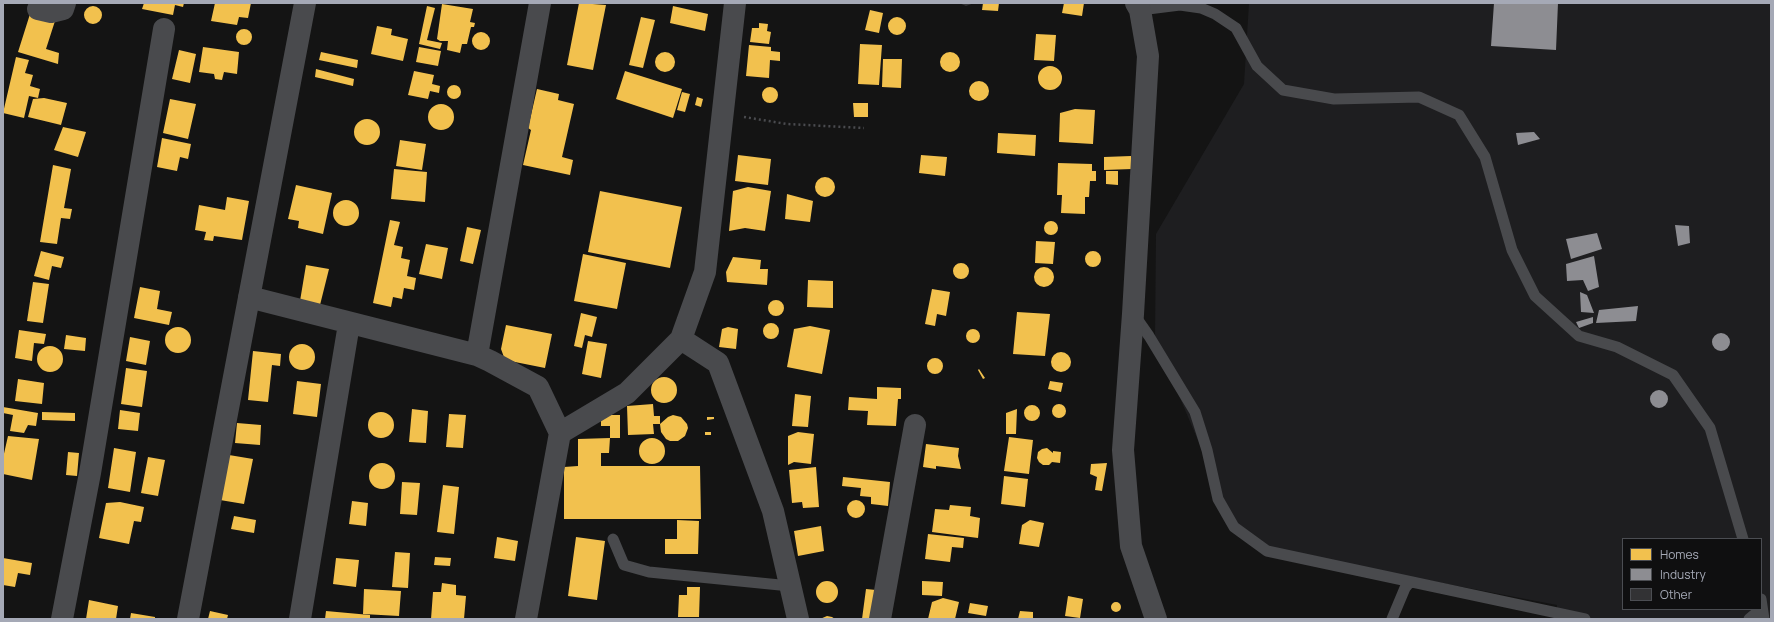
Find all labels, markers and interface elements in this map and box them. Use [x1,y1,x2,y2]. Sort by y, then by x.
legend [1622,538,1762,610]
text: Homes [1660,546,1699,563]
text: Industry [1660,566,1706,583]
text: Other [1660,586,1692,603]

